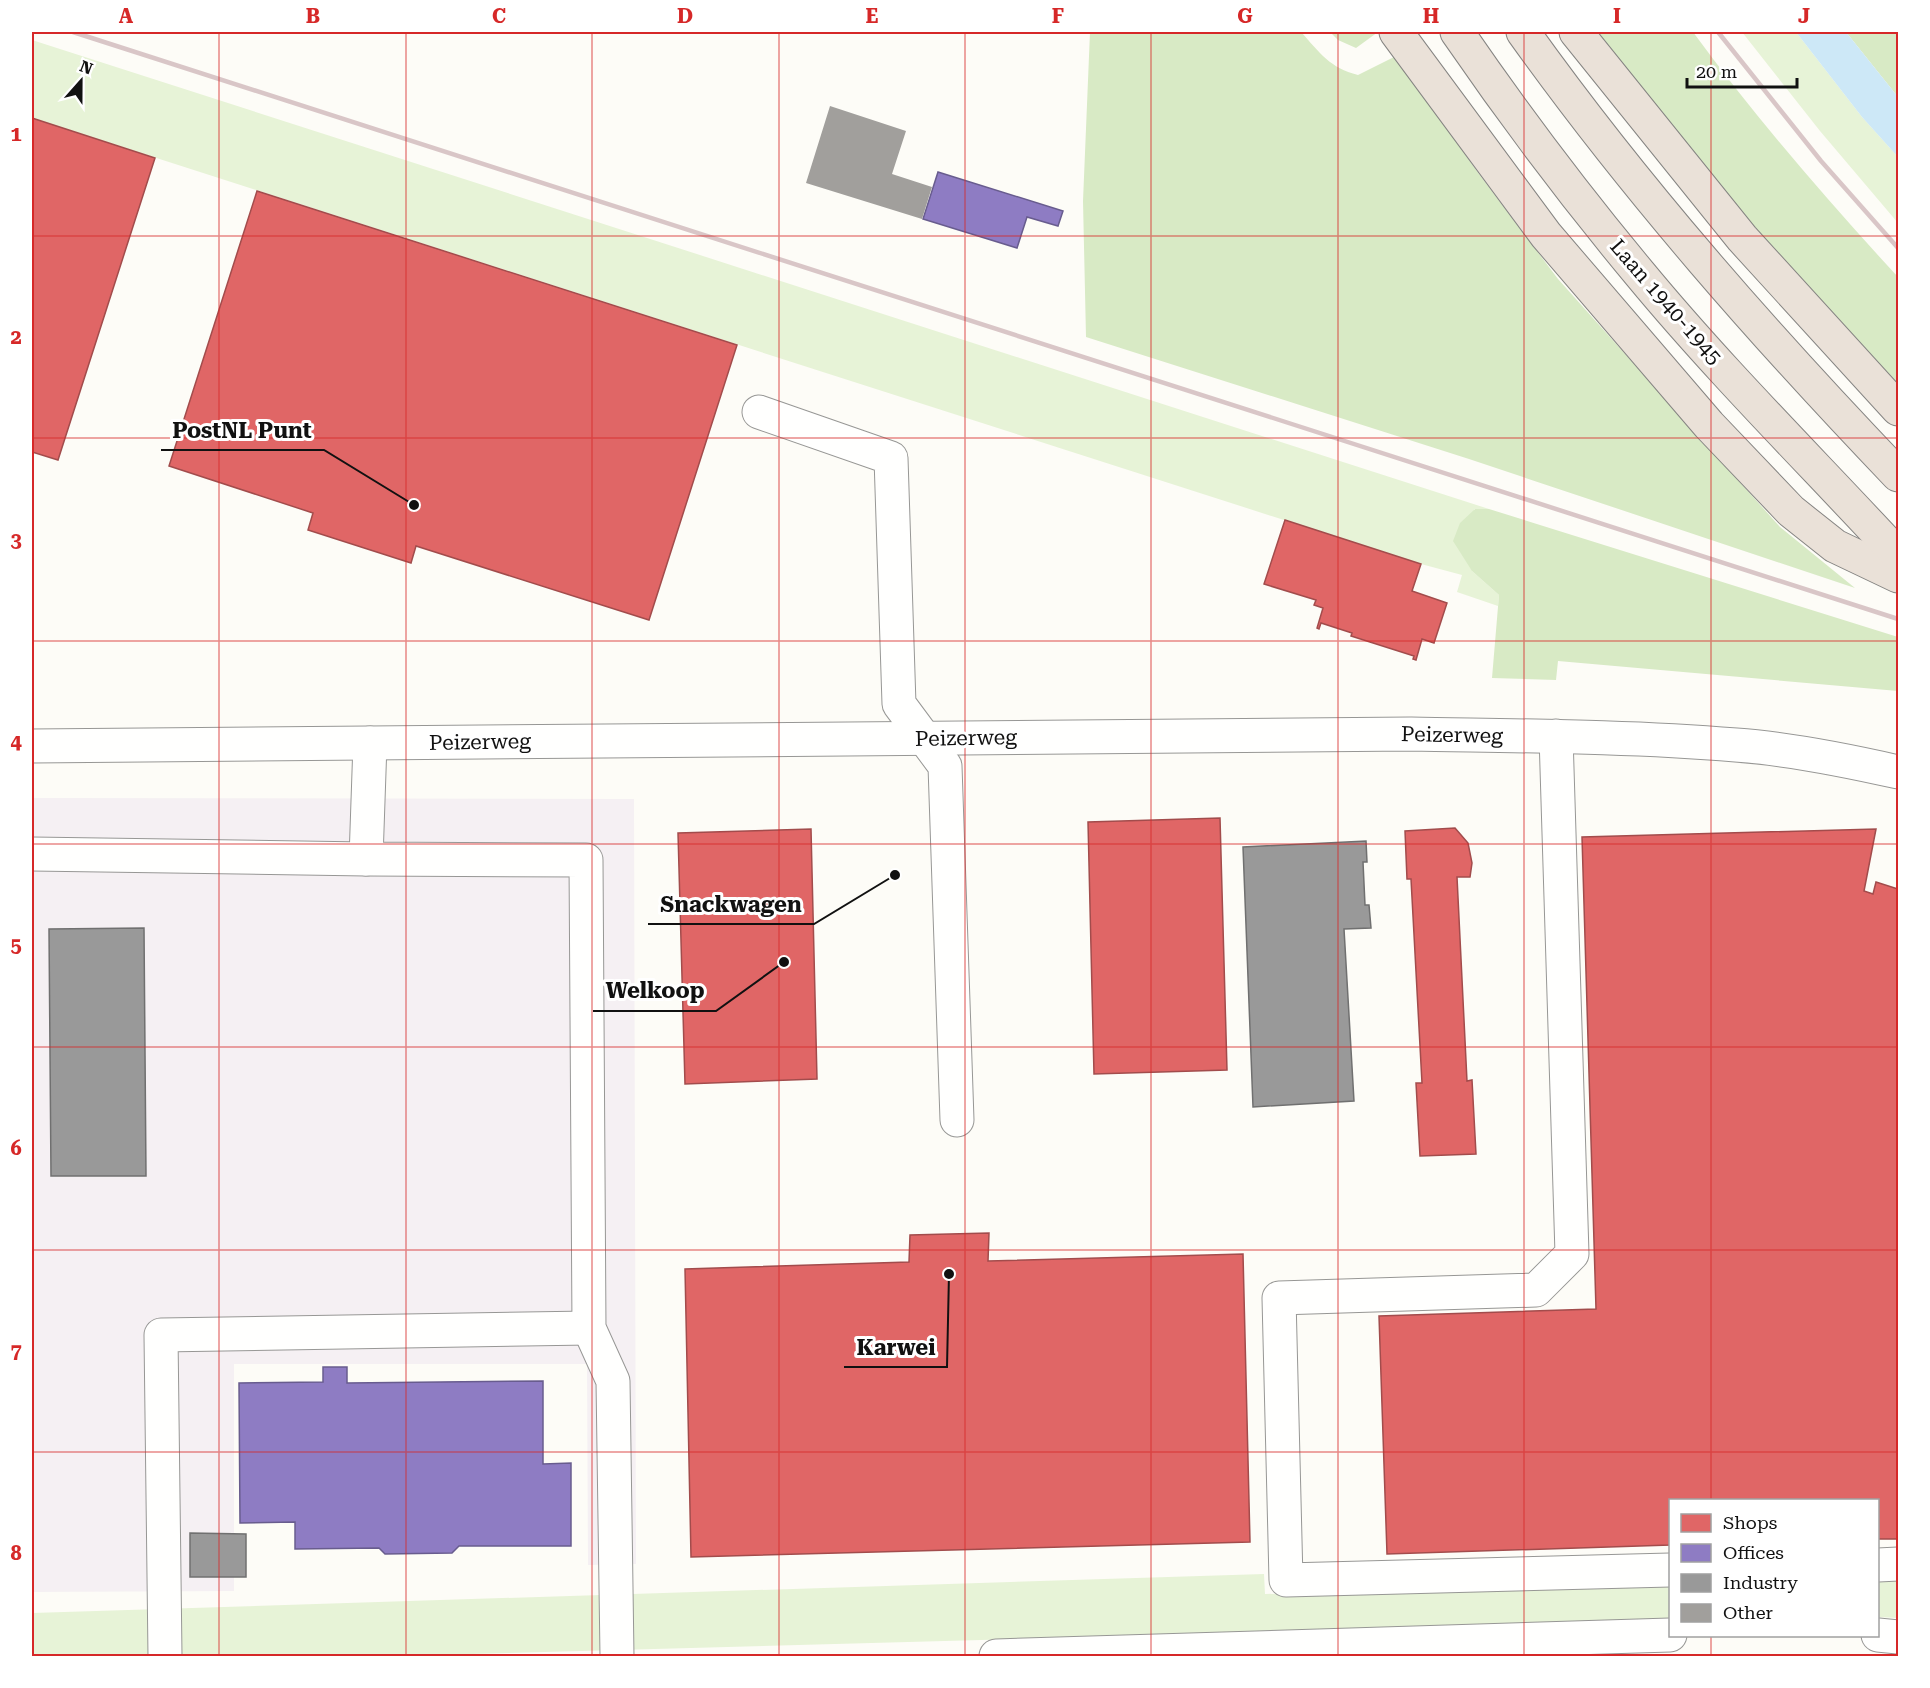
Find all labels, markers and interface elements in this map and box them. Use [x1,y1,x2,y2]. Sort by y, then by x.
text: A [119,4,134,28]
text: B [306,4,320,28]
text: C [492,4,506,28]
text: D [677,4,693,28]
text: E [866,4,879,28]
text: F [1052,4,1064,28]
text: G [1237,4,1253,28]
text: H [1423,4,1439,28]
text: I [1613,4,1621,28]
text: J [1798,4,1810,28]
north arrow [51,51,111,111]
scale bar [1687,51,1796,89]
text: N [77,56,95,79]
text: 20 m [1696,61,1737,82]
text: 1 [10,122,22,146]
street label: Laan 1940-1945 [1605,235,1727,369]
text: 2 [10,325,22,349]
callout: PostNL Punt [161,410,324,450]
text: PostNL Punt [172,418,312,443]
text: 3 [10,528,22,552]
street label: Peizerweg [1401,722,1503,748]
street label: Peizerweg [915,725,1017,751]
street label: Peizerweg [429,729,531,755]
text: 4 [10,730,22,754]
callout: Snackwagen [648,884,814,924]
text: Snackwagen [660,892,802,917]
text: 5 [10,933,22,957]
callout: Welkoop [593,971,716,1011]
text: Welkoop [605,978,705,1003]
text: 6 [10,1136,22,1160]
callout: Karwei [844,1327,947,1367]
text: Karwei [856,1335,936,1360]
text: 7 [10,1339,22,1363]
legend [1669,1499,1879,1637]
text: Shops [1723,1512,1777,1533]
text: 8 [10,1541,22,1565]
text: Offices [1723,1542,1784,1563]
text: Industry [1723,1572,1798,1593]
text: Other [1723,1602,1773,1623]

